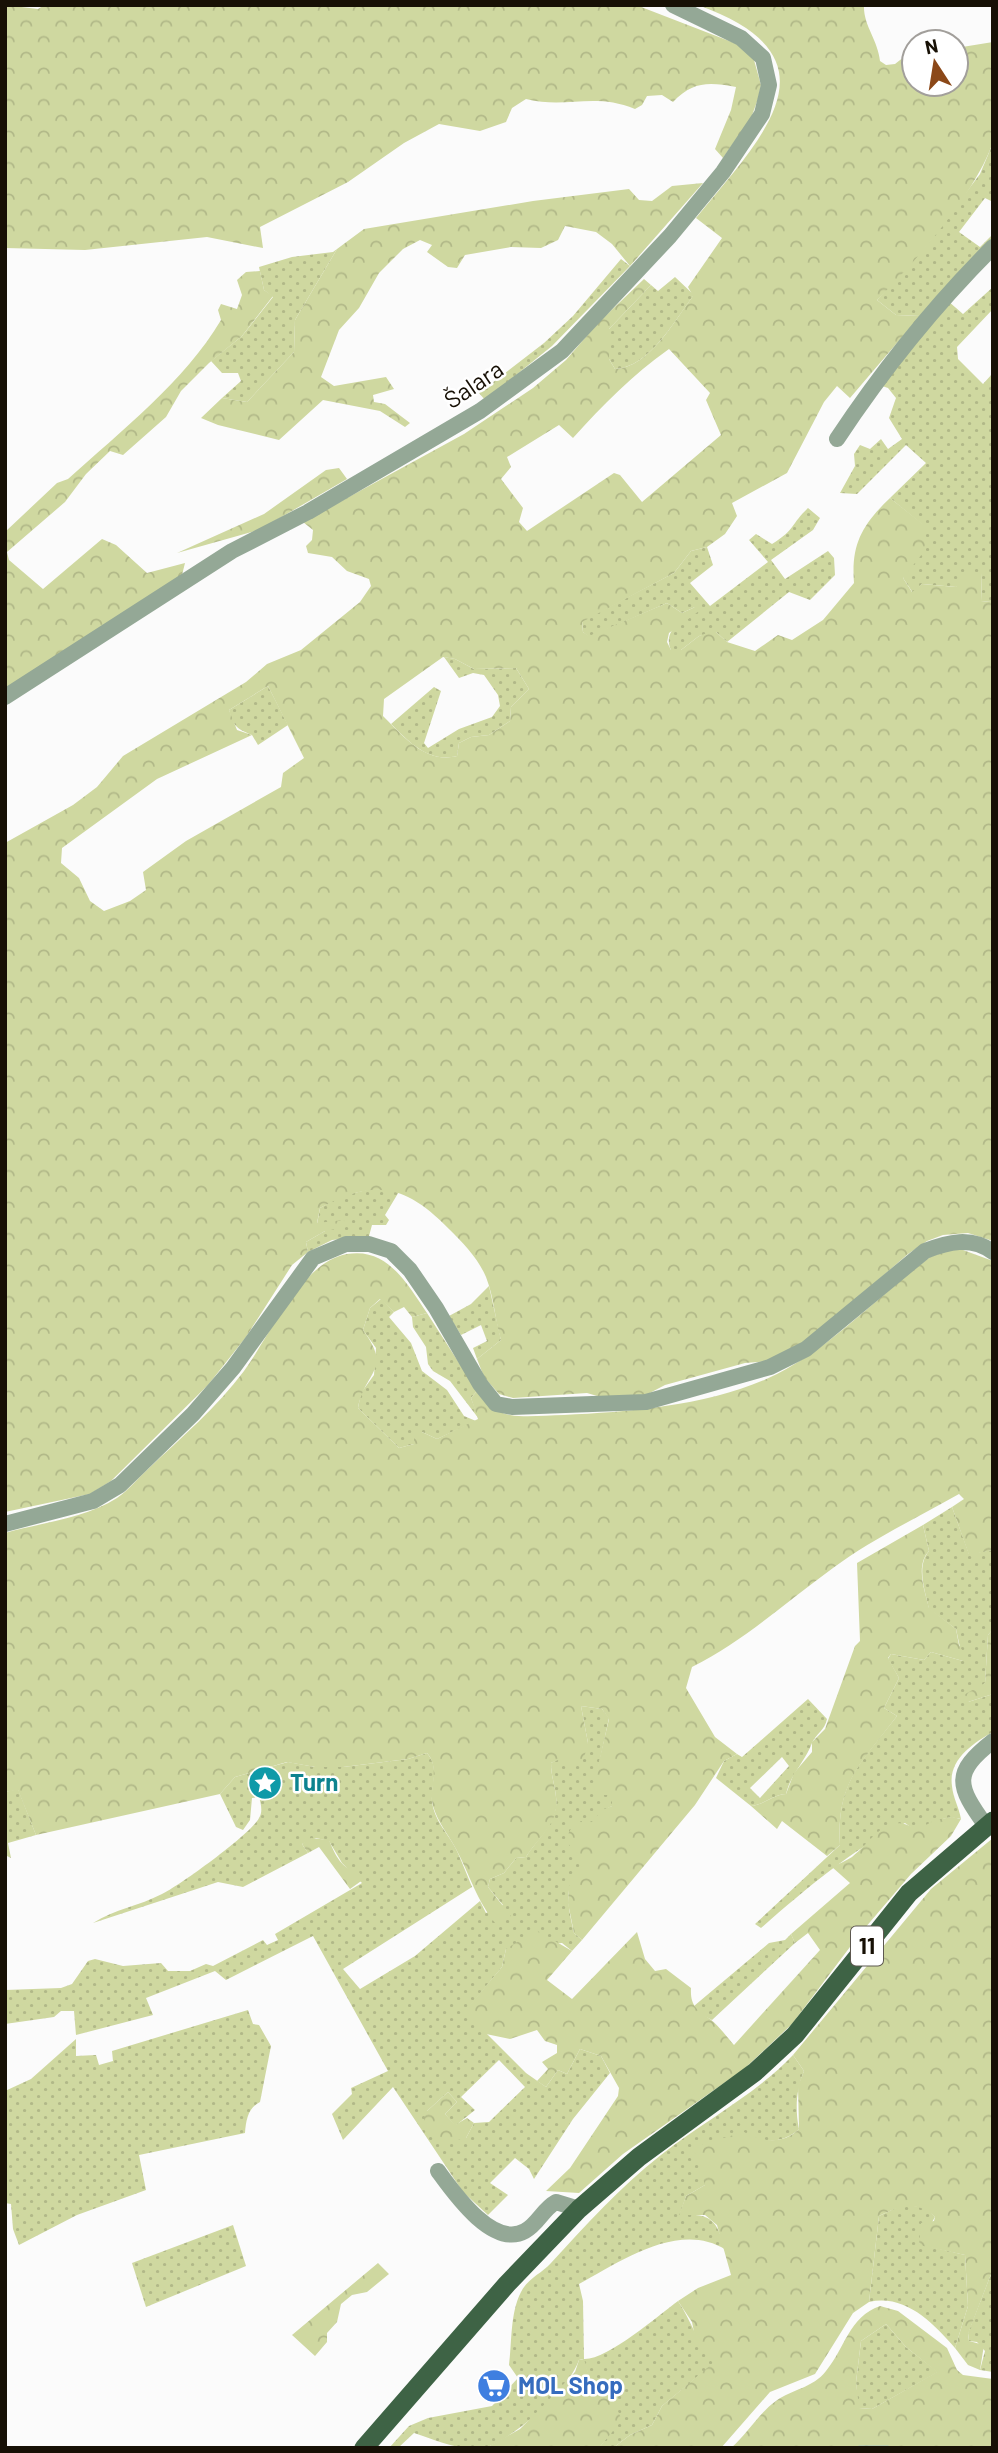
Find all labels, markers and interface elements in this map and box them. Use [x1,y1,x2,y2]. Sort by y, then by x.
north arrow [900,28,970,98]
text: N [923,33,940,58]
street label: Šalara [438,354,508,414]
place icon: Turn [246,1764,284,1802]
place label: Turn [290,1767,338,1796]
road number: 11 [851,1926,883,1966]
supermarket icon: MOL Shop [475,2367,513,2405]
place label: MOL Shop [518,2370,623,2399]

